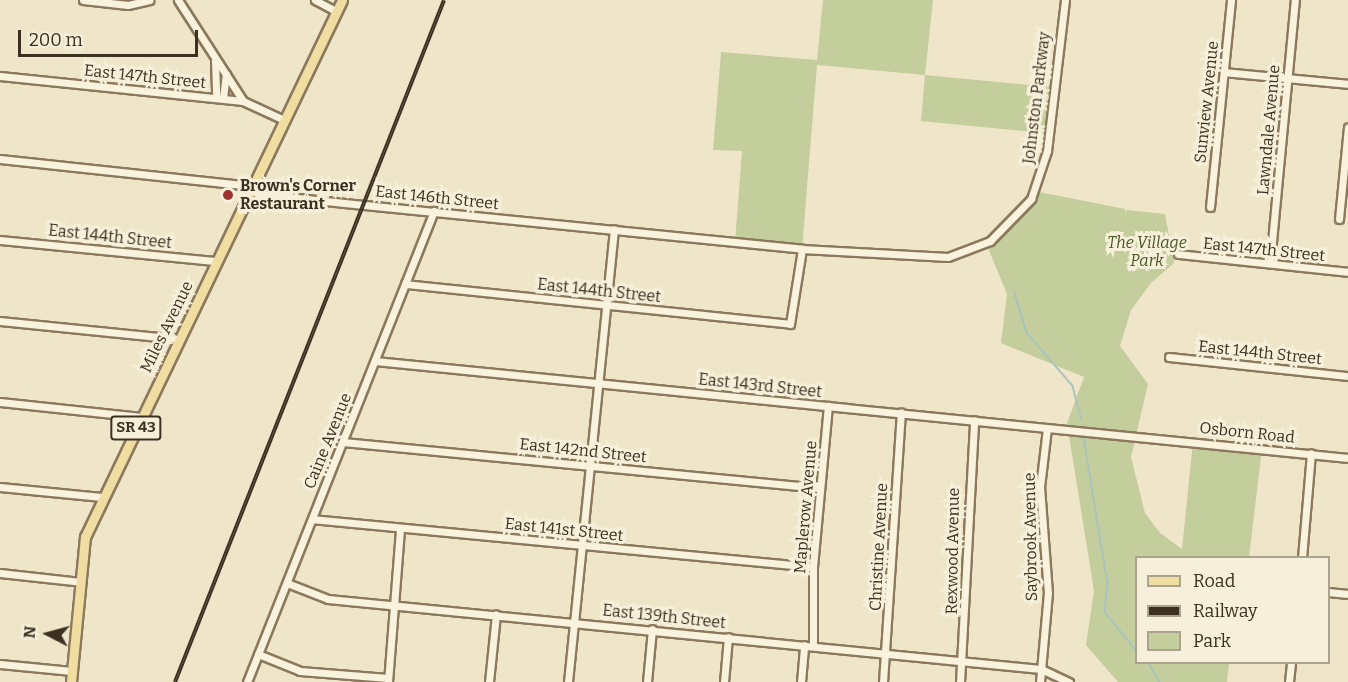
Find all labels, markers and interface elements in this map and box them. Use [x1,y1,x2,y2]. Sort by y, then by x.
scale bar [21,18,201,56]
text: 200 m [29,29,83,51]
street label: Johnston Parkway [1019,31,1055,165]
street label: Sunview Avenue [1191,40,1223,164]
street label: East 147th Street [83,61,207,93]
street label: Lawndale Avenue [1254,64,1284,196]
place label: Brown's Corner Restaurant [240,176,356,214]
street label: East 146th Street [374,182,500,214]
marker: Brown's Corner Restaurant [221,188,235,202]
street label: East 144th Street [47,221,173,253]
park label: The Village Park [1107,233,1187,271]
street label: East 147th Street [1202,234,1326,266]
street label: East 144th Street [536,275,662,307]
street label: Miles Avenue [137,278,197,376]
street label: East 144th Street [1197,337,1323,369]
street label: East 143rd Street [697,370,823,402]
street label: Caine Avenue [300,390,356,492]
road number: SR 43 [109,416,163,440]
street label: Osborn Road [1198,418,1296,448]
street label: East 142nd Street [519,435,647,467]
street label: Maplerow Avenue [791,440,821,574]
street label: Saybrook Avenue [1020,472,1042,602]
street label: Christine Avenue [866,483,892,611]
street label: Rexwood Avenue [942,487,964,615]
street label: East 141st Street [504,514,624,546]
legend [1135,556,1330,664]
text: Road [1193,570,1235,592]
text: Railway [1193,600,1257,622]
street label: East 139th Street [601,601,727,633]
north arrow [18,604,78,664]
text: N [20,625,40,639]
text: Park [1193,630,1231,652]

